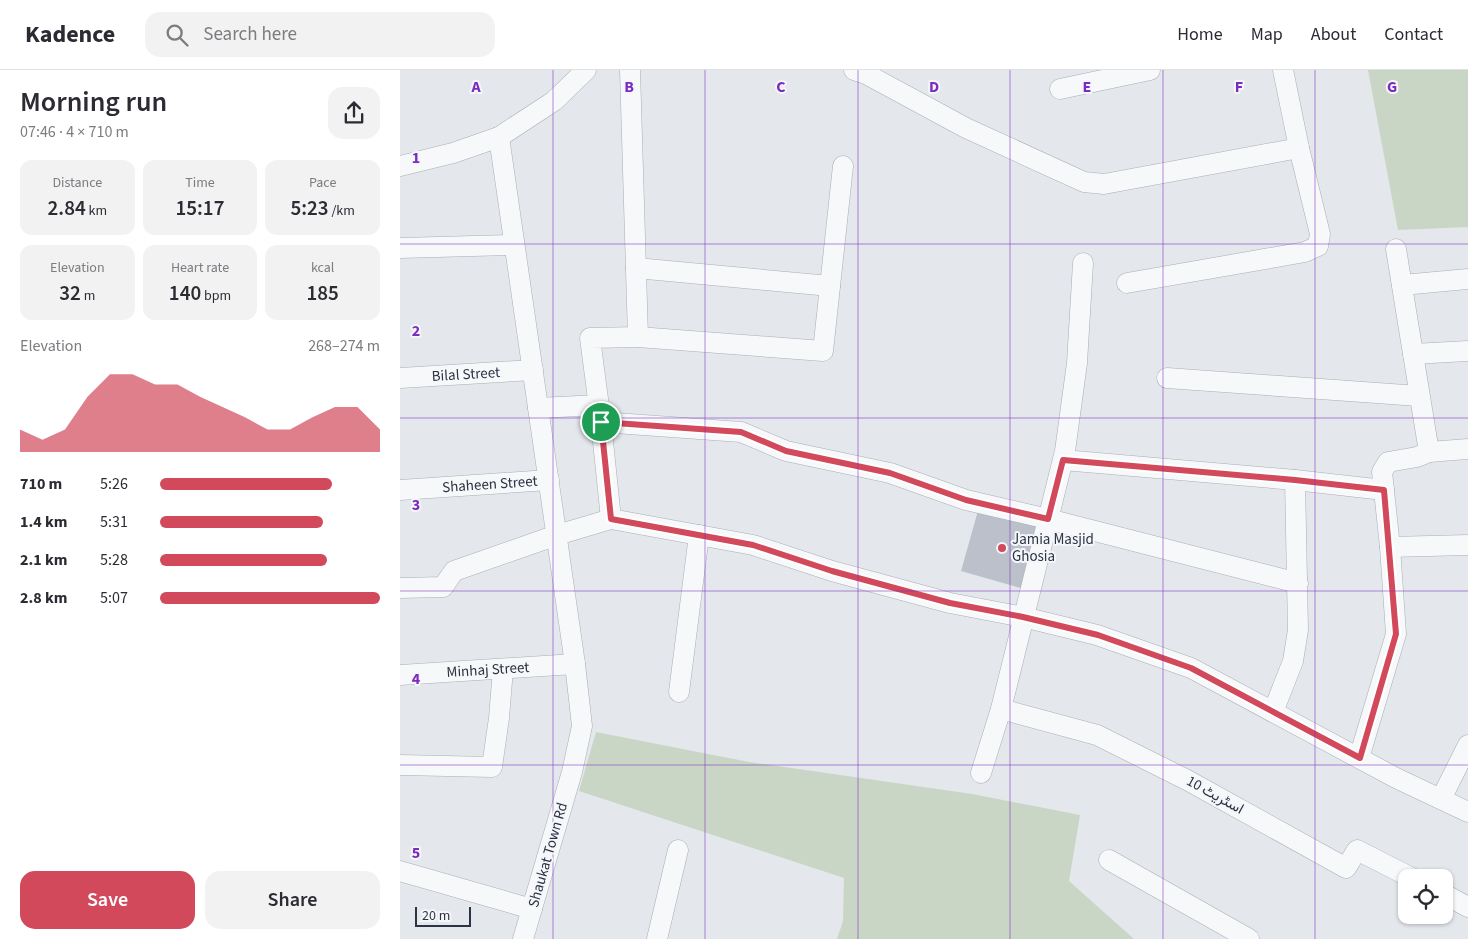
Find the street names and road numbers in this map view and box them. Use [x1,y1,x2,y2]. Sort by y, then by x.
street label: Bilal Street [431,362,501,387]
street label: Shaheen Street [441,470,538,498]
street label: Minhaj Street [446,656,530,683]
street label: اسٹریٹ 10 [1182,771,1248,819]
street label: Shaukat Town Rd [523,800,573,910]

